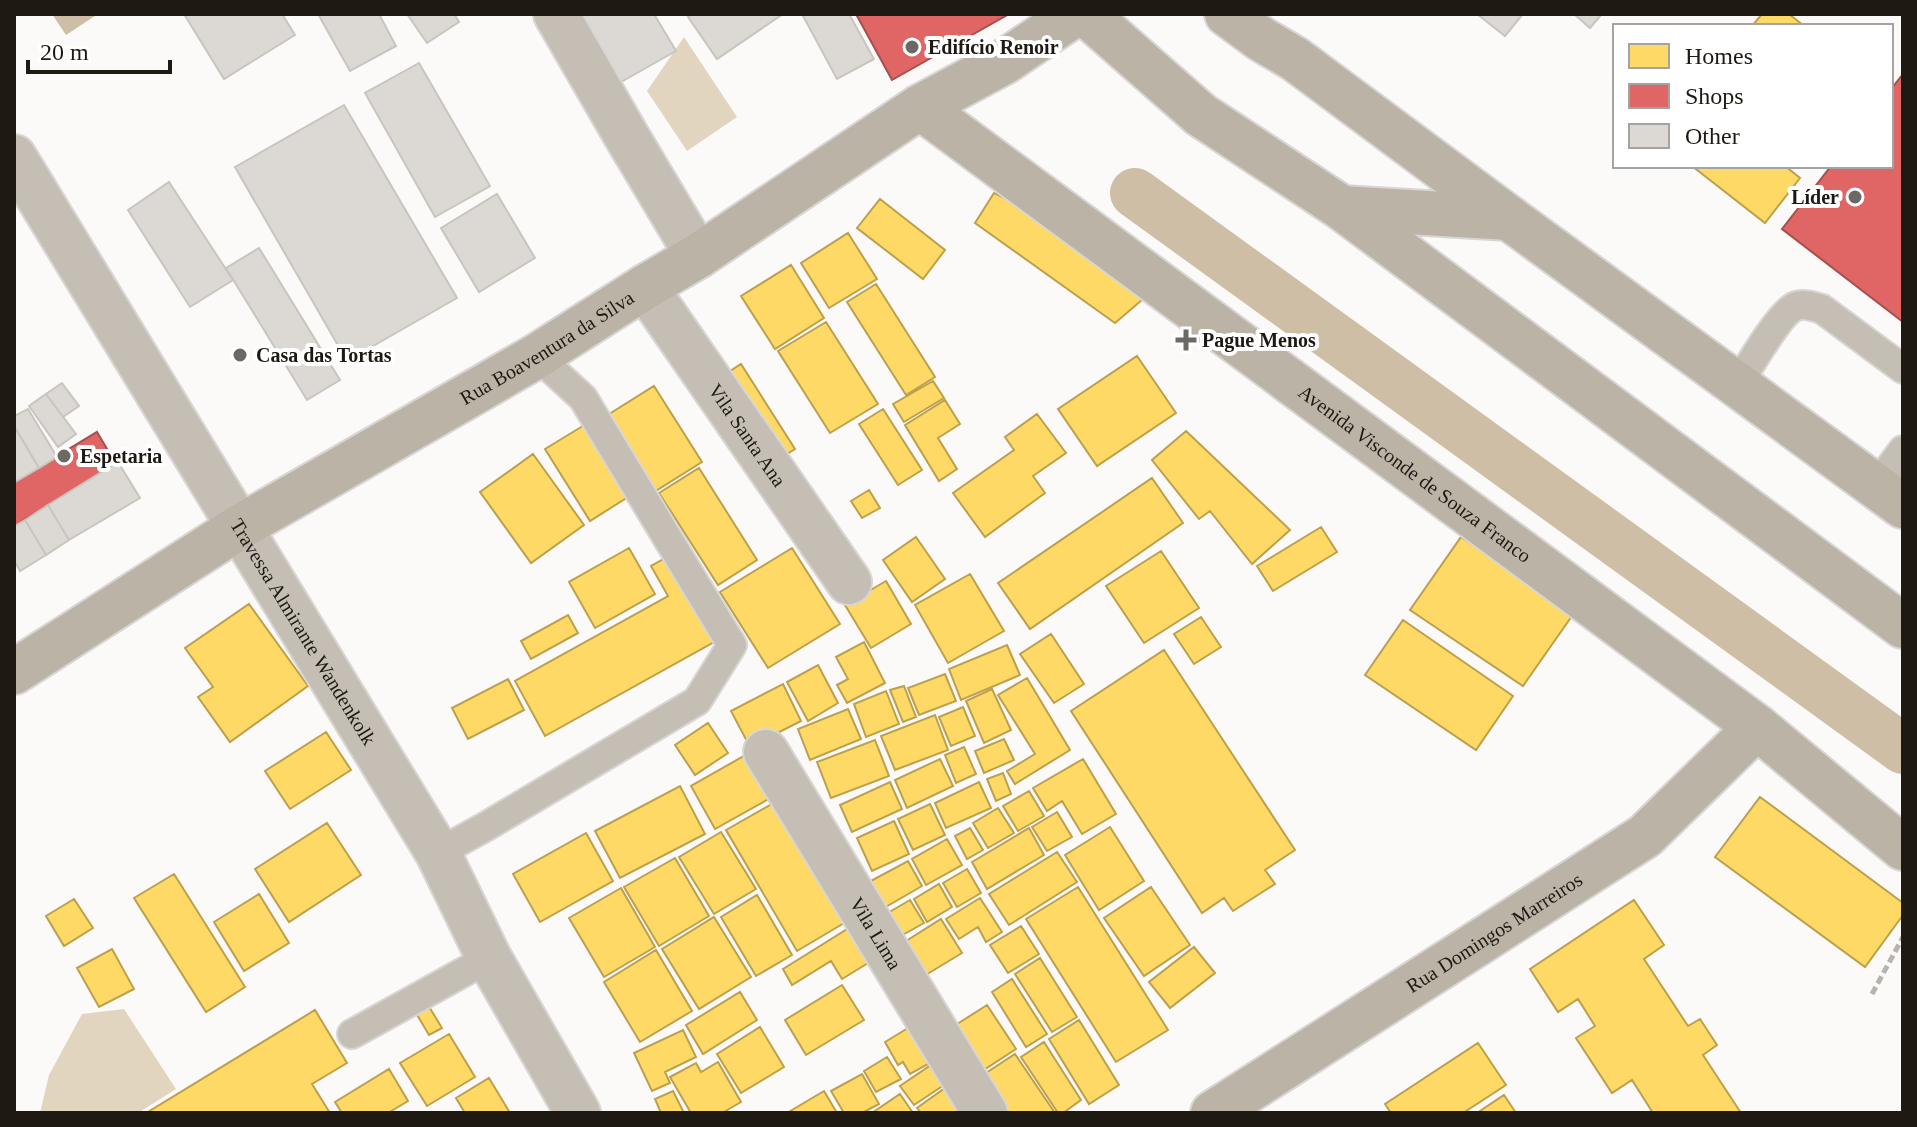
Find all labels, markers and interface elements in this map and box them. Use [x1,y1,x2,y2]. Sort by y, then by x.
scale bar [28,24,170,74]
legend [1613,24,1893,168]
place label: Edifício Renoir [928,36,1059,58]
marker: Edifício Renoir [903,38,921,56]
text: 20 m [40,39,89,65]
text: Homes [1685,43,1753,69]
text: Shops [1685,83,1744,109]
text: Other [1685,123,1740,149]
place label: Líder [1791,186,1839,208]
marker: Líder [1846,188,1864,206]
street label: Rua Boaventura da Silva [456,286,638,409]
place label: Pague Menos [1202,329,1316,352]
marker: Pague Menos [1177,331,1195,349]
place label: Casa das Tortas [256,344,392,366]
marker: Casa das Tortas [231,346,249,364]
street label: Vila Santa Ana [704,379,791,491]
street label: Avenida Visconde de Souza Franco [1294,380,1536,567]
place label: Espetaria [80,445,162,468]
marker: Espetaria [55,447,73,465]
street label: Travessa Almirante Wandenkolk [226,515,380,749]
street label: Rua Domingos Marreiros [1402,868,1586,997]
street label: Vila Lima [846,893,906,973]

